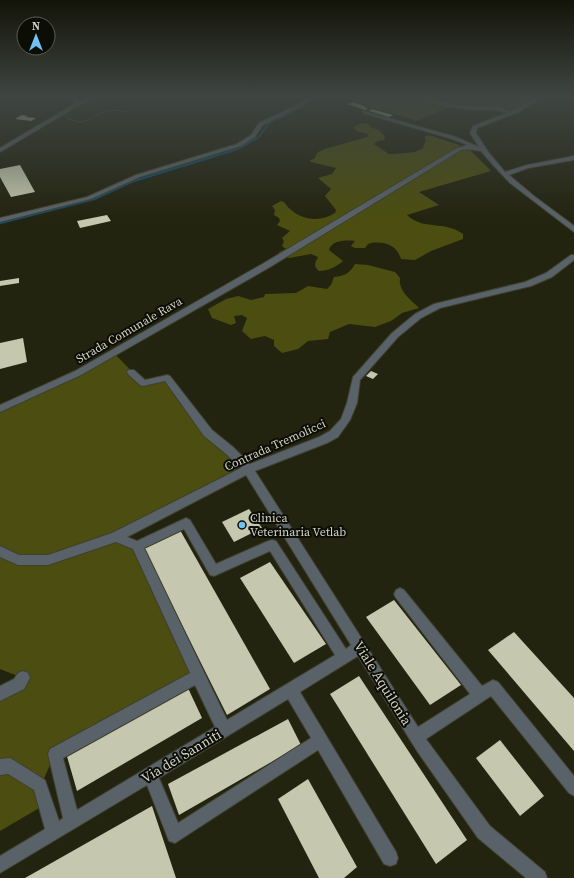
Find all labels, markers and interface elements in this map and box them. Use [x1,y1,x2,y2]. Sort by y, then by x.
north arrow [16,16,56,56]
text: N [32,19,40,34]
street label: Strada Comunale Rava [73,293,186,367]
street label: Contrada Tremolicci [222,415,329,475]
place label: Clinica Veterinaria Vetlab [250,510,346,540]
marker: Clinica Veterinaria Vetlab [237,520,247,530]
street label: Viale Aquilonia [349,637,417,730]
street label: Via dei Sanniti [137,724,225,788]

